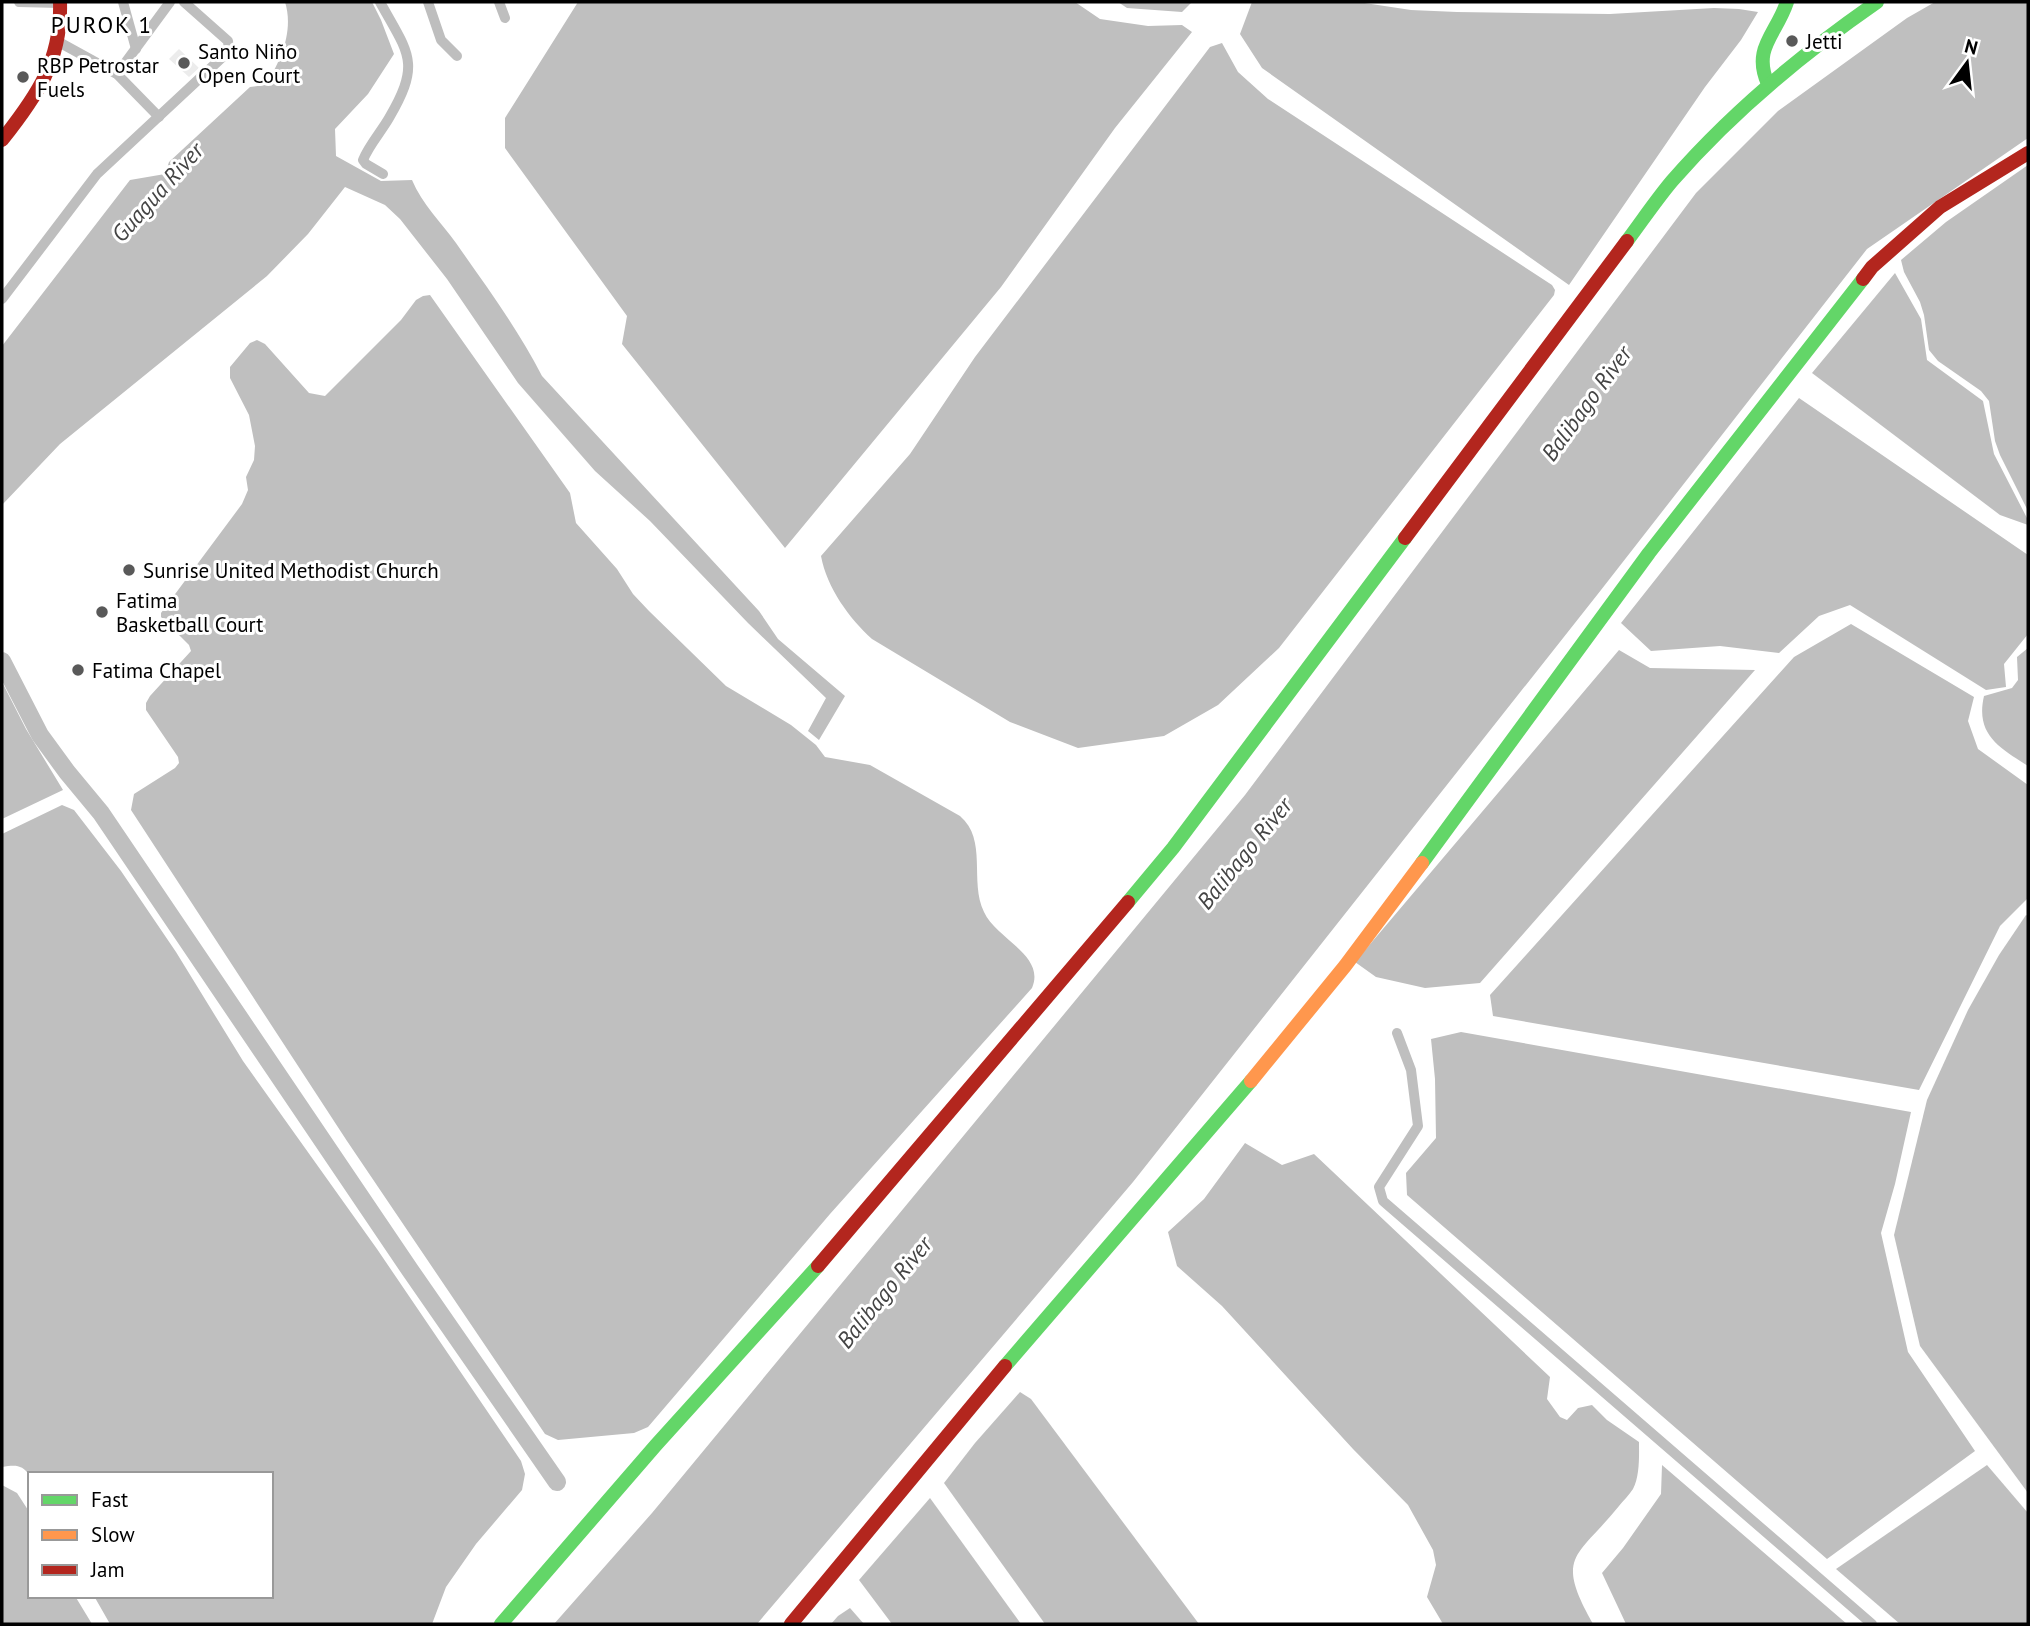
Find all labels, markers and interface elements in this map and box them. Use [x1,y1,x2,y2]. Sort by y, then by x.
district label: PUROK 1 [51,10,153,39]
place label: Jetti [1805,28,1843,55]
north arrow [1932,28,2002,98]
marker: Jetti [1784,33,1800,49]
text: N [1962,33,1981,60]
place label: Santo Niño Open Court [198,38,300,89]
place label: RBP Petrostar Fuels [37,52,159,103]
marker: Santo Niño Open Court [176,55,192,71]
marker: RBP Petrostar Fuels [15,69,31,85]
water label: Guagua River [105,135,210,248]
water label: Balibago River [1535,339,1638,466]
place label: Sunrise United Methodist Church [143,557,439,584]
marker: Sunrise United Methodist Church [121,562,137,578]
place label: Fatima Basketball Court [116,587,263,638]
marker: Fatima Basketball Court [94,604,110,620]
place label: Fatima Chapel [92,657,221,684]
marker: Fatima Chapel [70,662,86,678]
water label: Balibago River [1190,790,1299,915]
water label: Balibago River [830,1229,939,1354]
legend [28,1472,273,1598]
text: Fast [91,1486,128,1513]
text: Slow [91,1521,135,1548]
text: Jam [90,1556,125,1583]

